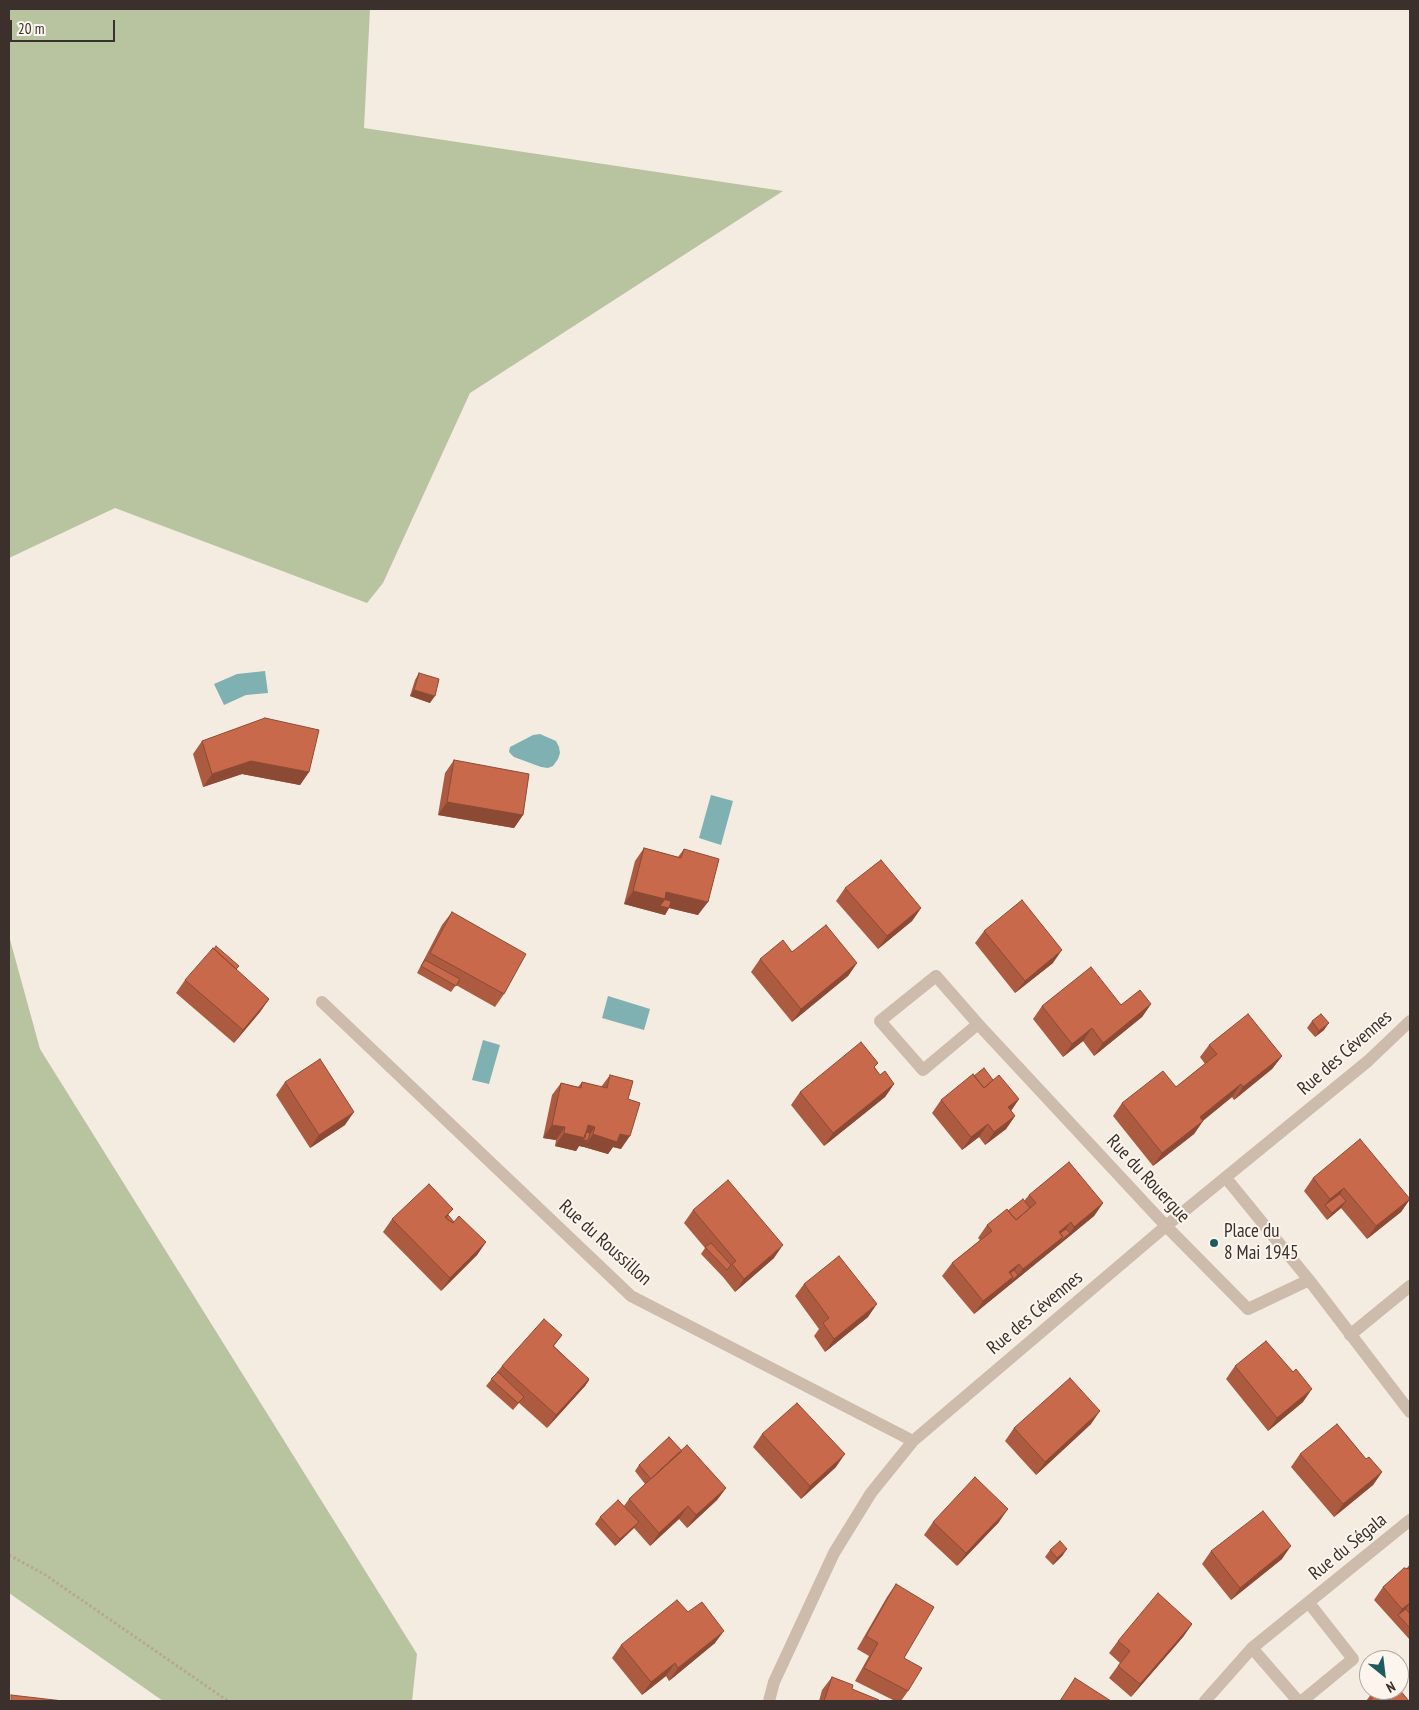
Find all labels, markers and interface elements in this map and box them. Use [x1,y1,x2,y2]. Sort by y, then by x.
scale bar [12,10,118,42]
text: 20 m [18,19,44,38]
street label: Rue des Cévennes [1293,1006,1397,1100]
street label: Rue du Rouergue [1101,1130,1195,1228]
street label: Rue du Roussillon [554,1195,656,1291]
place label: Place du 8 Mai 1945 [1224,1221,1299,1265]
marker: Place du 8 Mai 1945 [1208,1237,1220,1249]
street label: Rue des Cévennes [983,1266,1087,1360]
street label: Rue du Ségala [1305,1509,1391,1585]
north arrow [1359,1650,1409,1700]
text: N [1383,1678,1398,1697]

